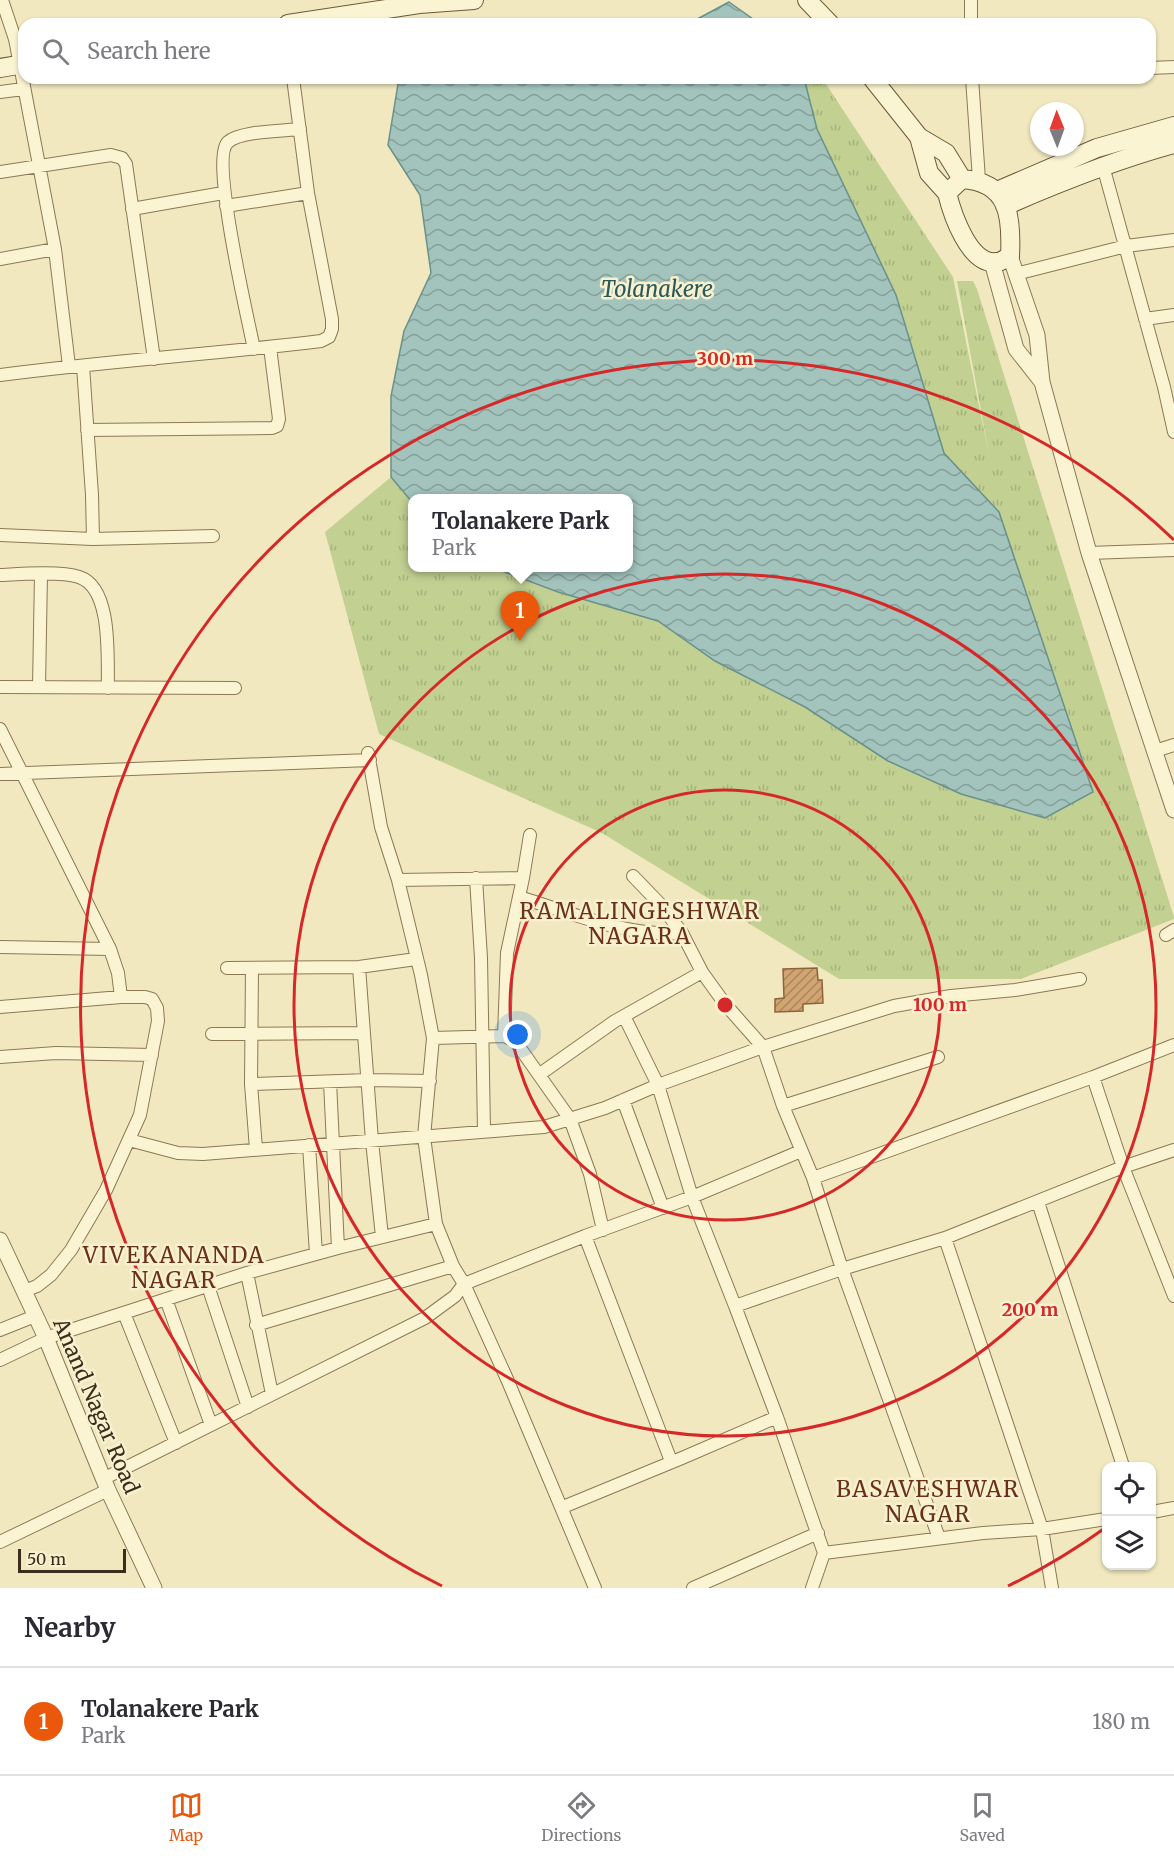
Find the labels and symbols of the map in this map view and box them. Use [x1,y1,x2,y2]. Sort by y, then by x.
north arrow [1030,102,1084,156]
water label: Tolanakere [601,275,713,303]
text: 300 m [697,347,753,370]
pin: 1 [500,592,540,641]
district label: RAMALINGESHWAR NAGARA [519,897,761,950]
text: 100 m [913,993,967,1016]
centre of rings [715,995,735,1015]
your location [503,1020,532,1049]
district label: VIVEKANANDA NAGAR [82,1241,265,1294]
text: 200 m [1002,1298,1058,1321]
street label: Anand Nagar Road [47,1313,146,1498]
district label: BASAVESHWAR NAGAR [836,1475,1020,1528]
scale bar [18,1546,126,1574]

